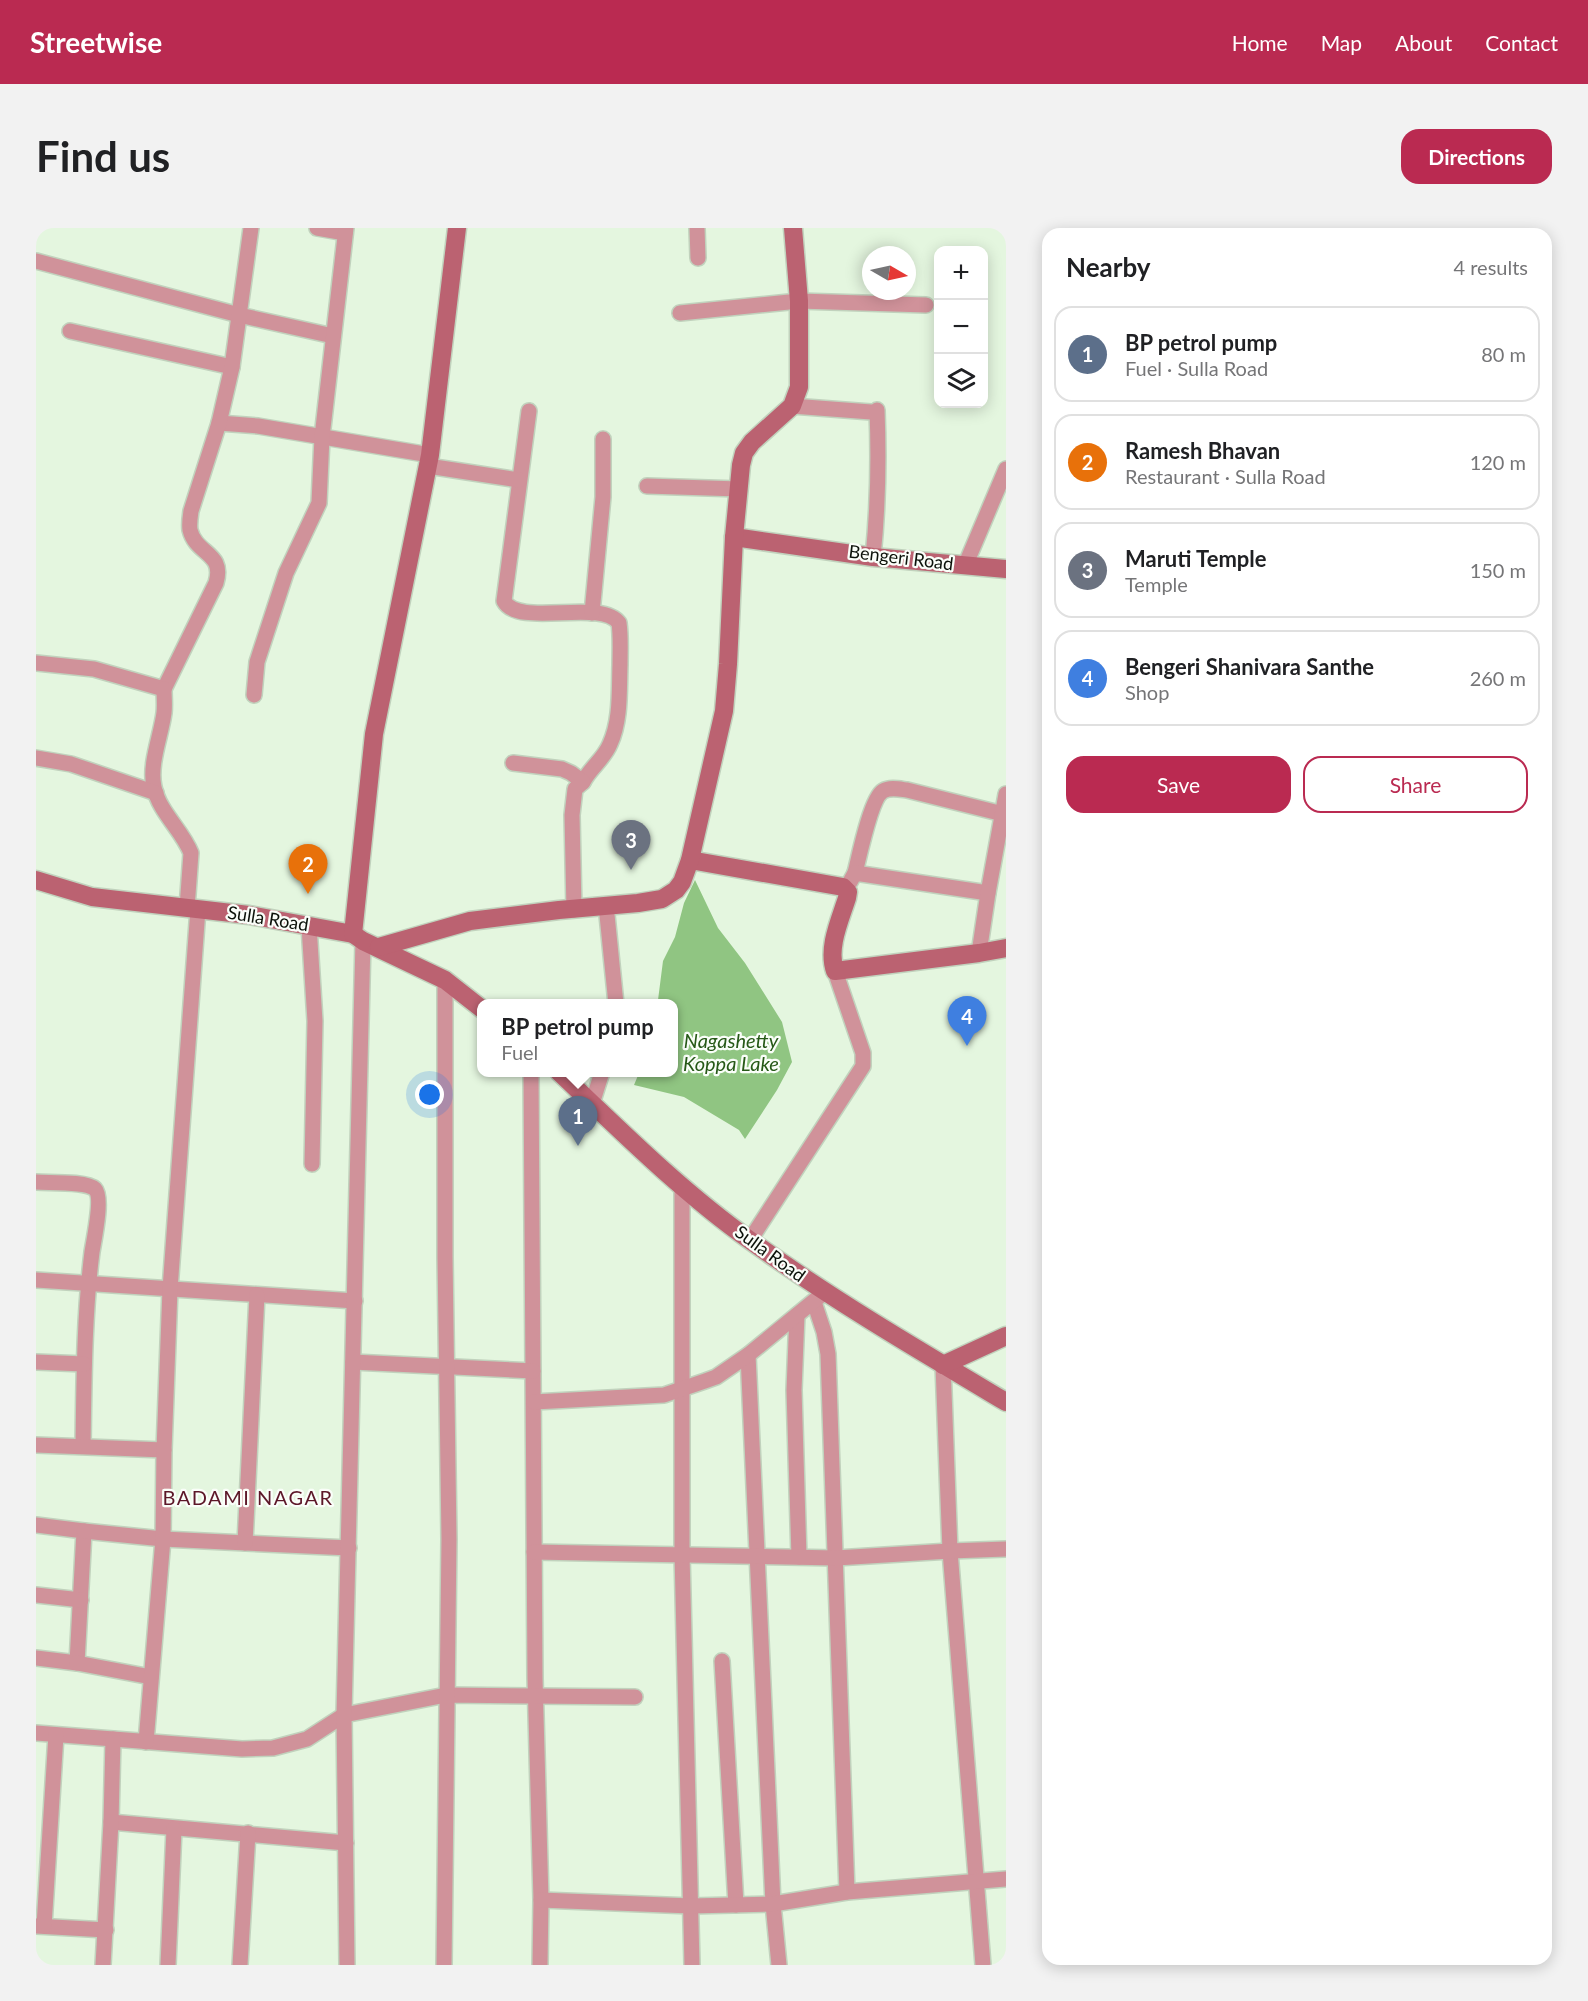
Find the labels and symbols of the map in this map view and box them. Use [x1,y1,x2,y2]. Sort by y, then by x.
north arrow [862,246,916,300]
street label: Bengeri Road [848,540,955,574]
pin: 3 [612,820,650,870]
pin: 2 [288,844,328,894]
street label: Sulla Road [226,901,310,935]
pin: 4 [948,996,986,1046]
water label: Nagashetty Koppa Lake [683,1028,779,1075]
your location [415,1080,444,1109]
pin: 1 [558,1096,598,1146]
street label: Sulla Road [731,1220,810,1286]
district label: BADAMI NAGAR [163,1485,333,1509]

